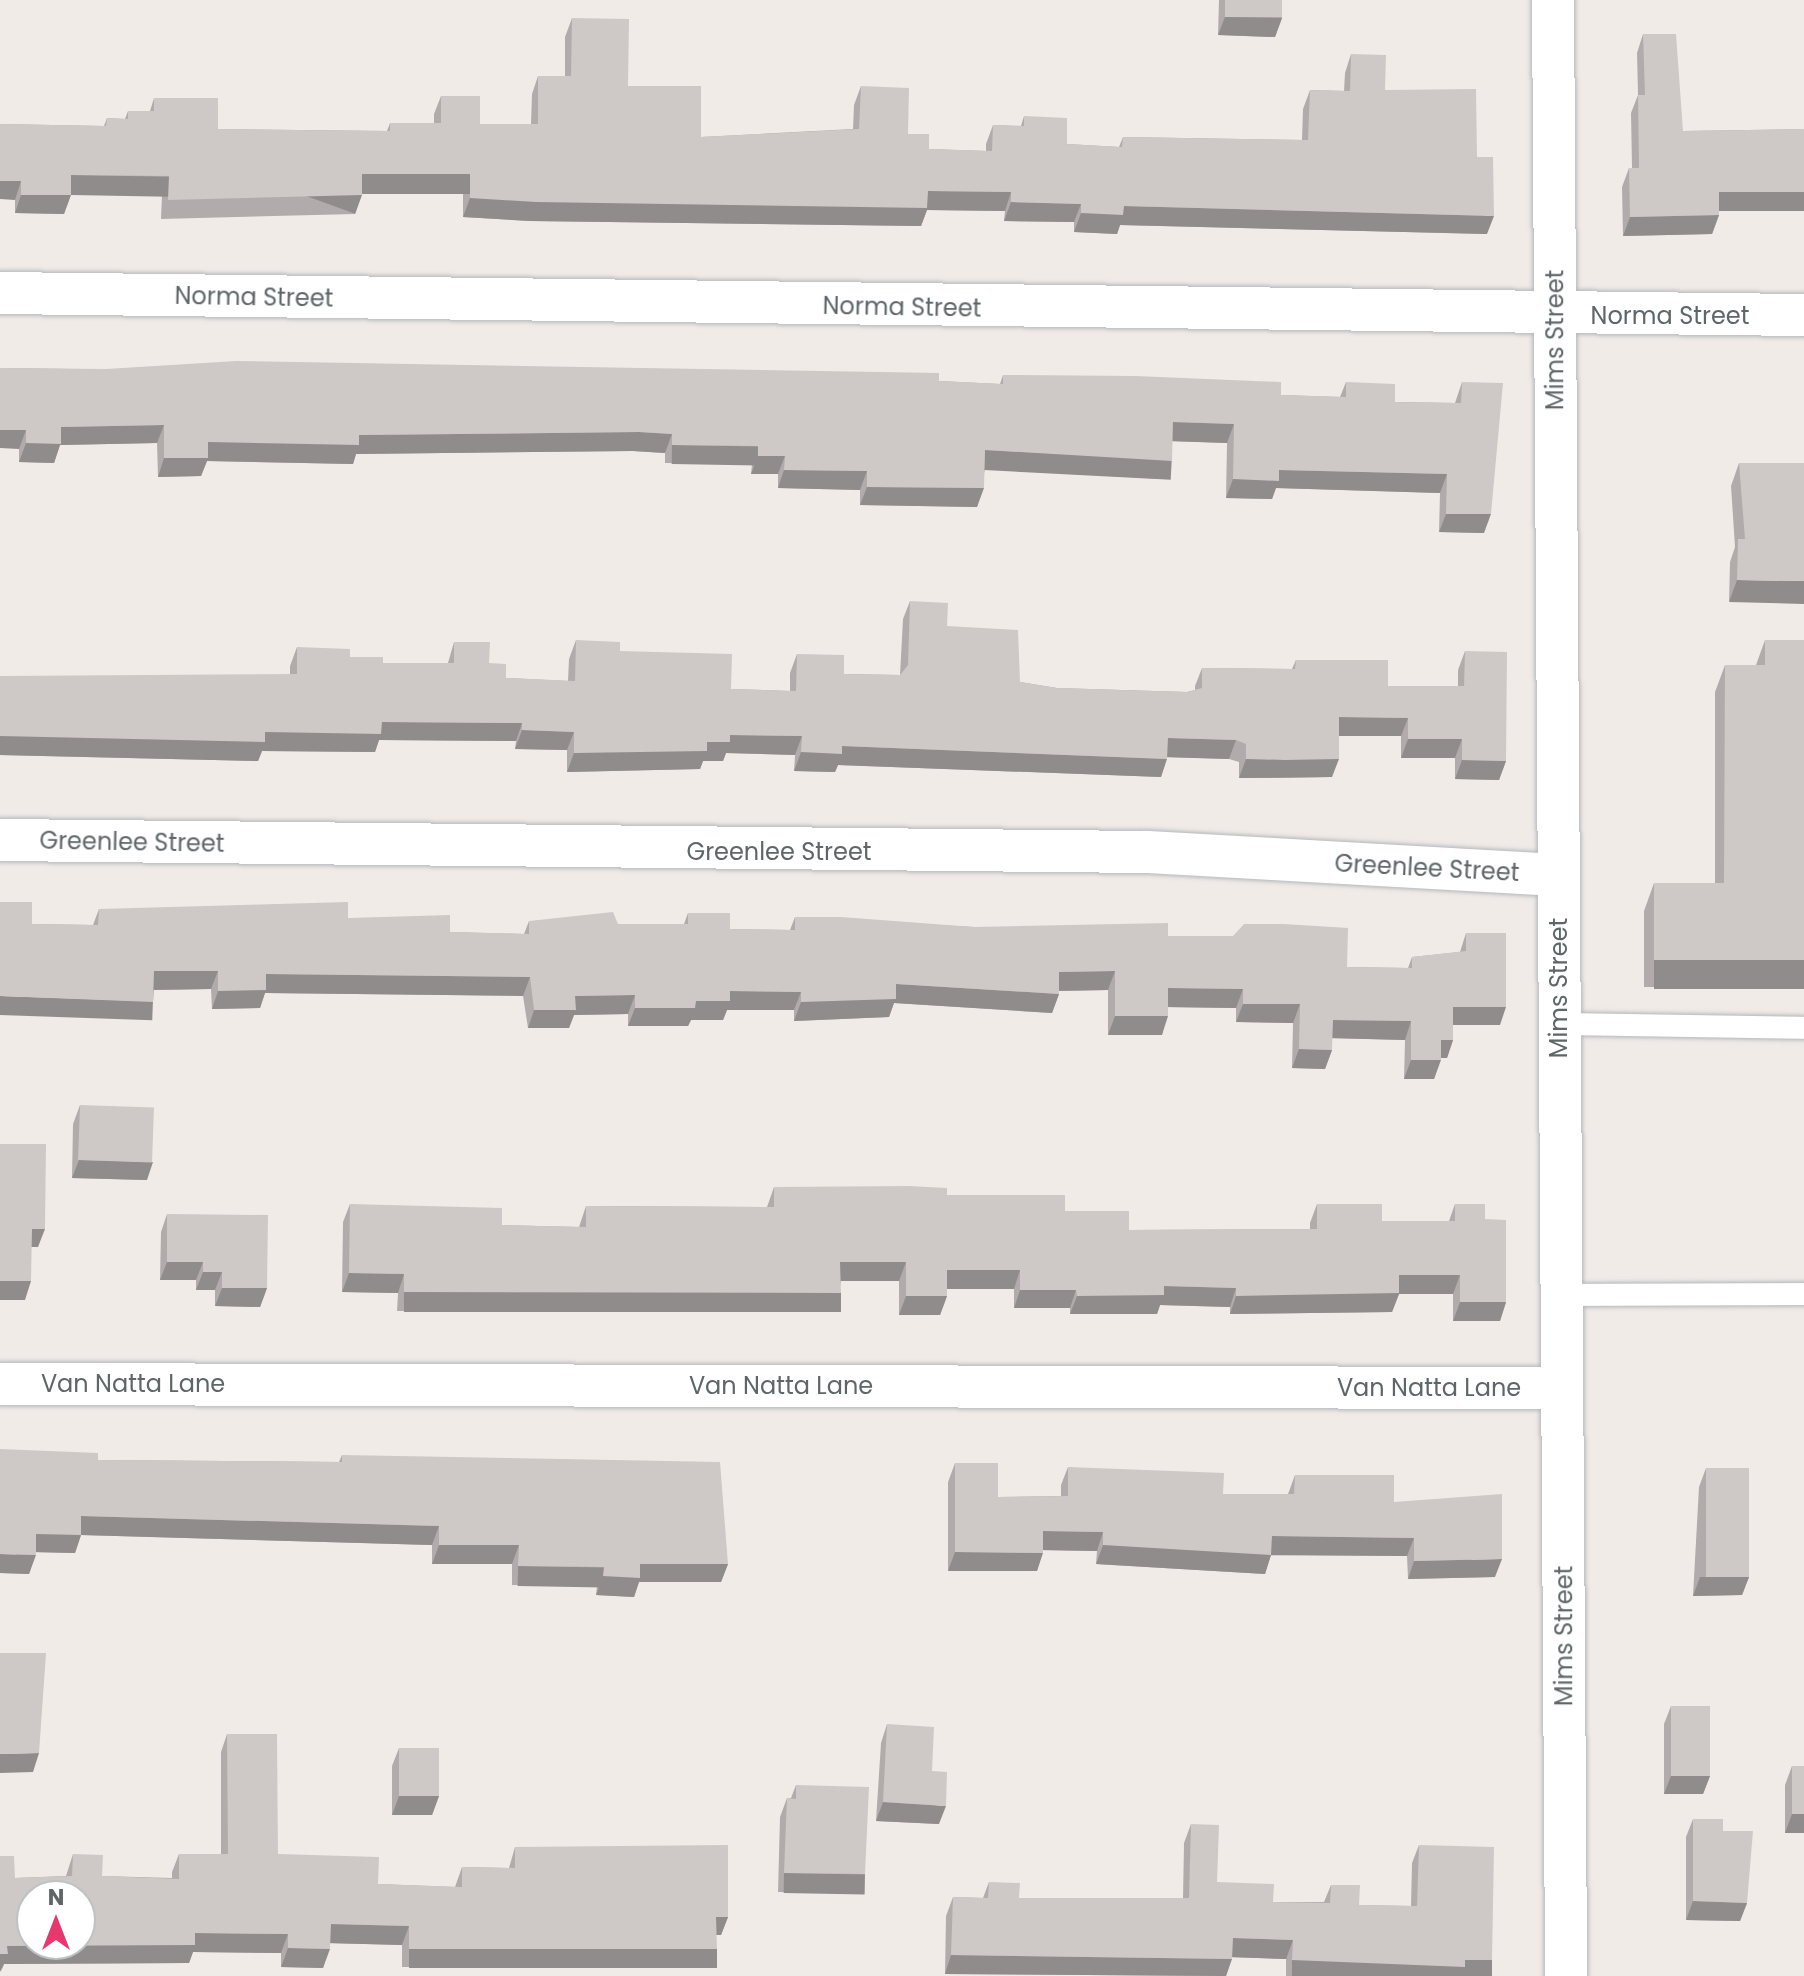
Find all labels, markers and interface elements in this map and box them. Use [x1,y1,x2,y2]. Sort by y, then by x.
street label: Mims Street [1541,270,1569,410]
street label: Norma Street [174,281,334,313]
street label: Norma Street [822,291,982,323]
street label: Norma Street [1591,302,1749,330]
street label: Greenlee Street [39,826,225,858]
street label: Greenlee Street [686,838,872,866]
street label: Greenlee Street [1334,849,1520,887]
street label: Mims Street [1545,918,1573,1058]
street label: Van Natta Lane [41,1370,225,1398]
street label: Van Natta Lane [689,1372,873,1400]
street label: Van Natta Lane [1337,1374,1521,1402]
street label: Mims Street [1550,1566,1578,1706]
north arrow [16,1880,96,1960]
text: N [48,1882,64,1913]

